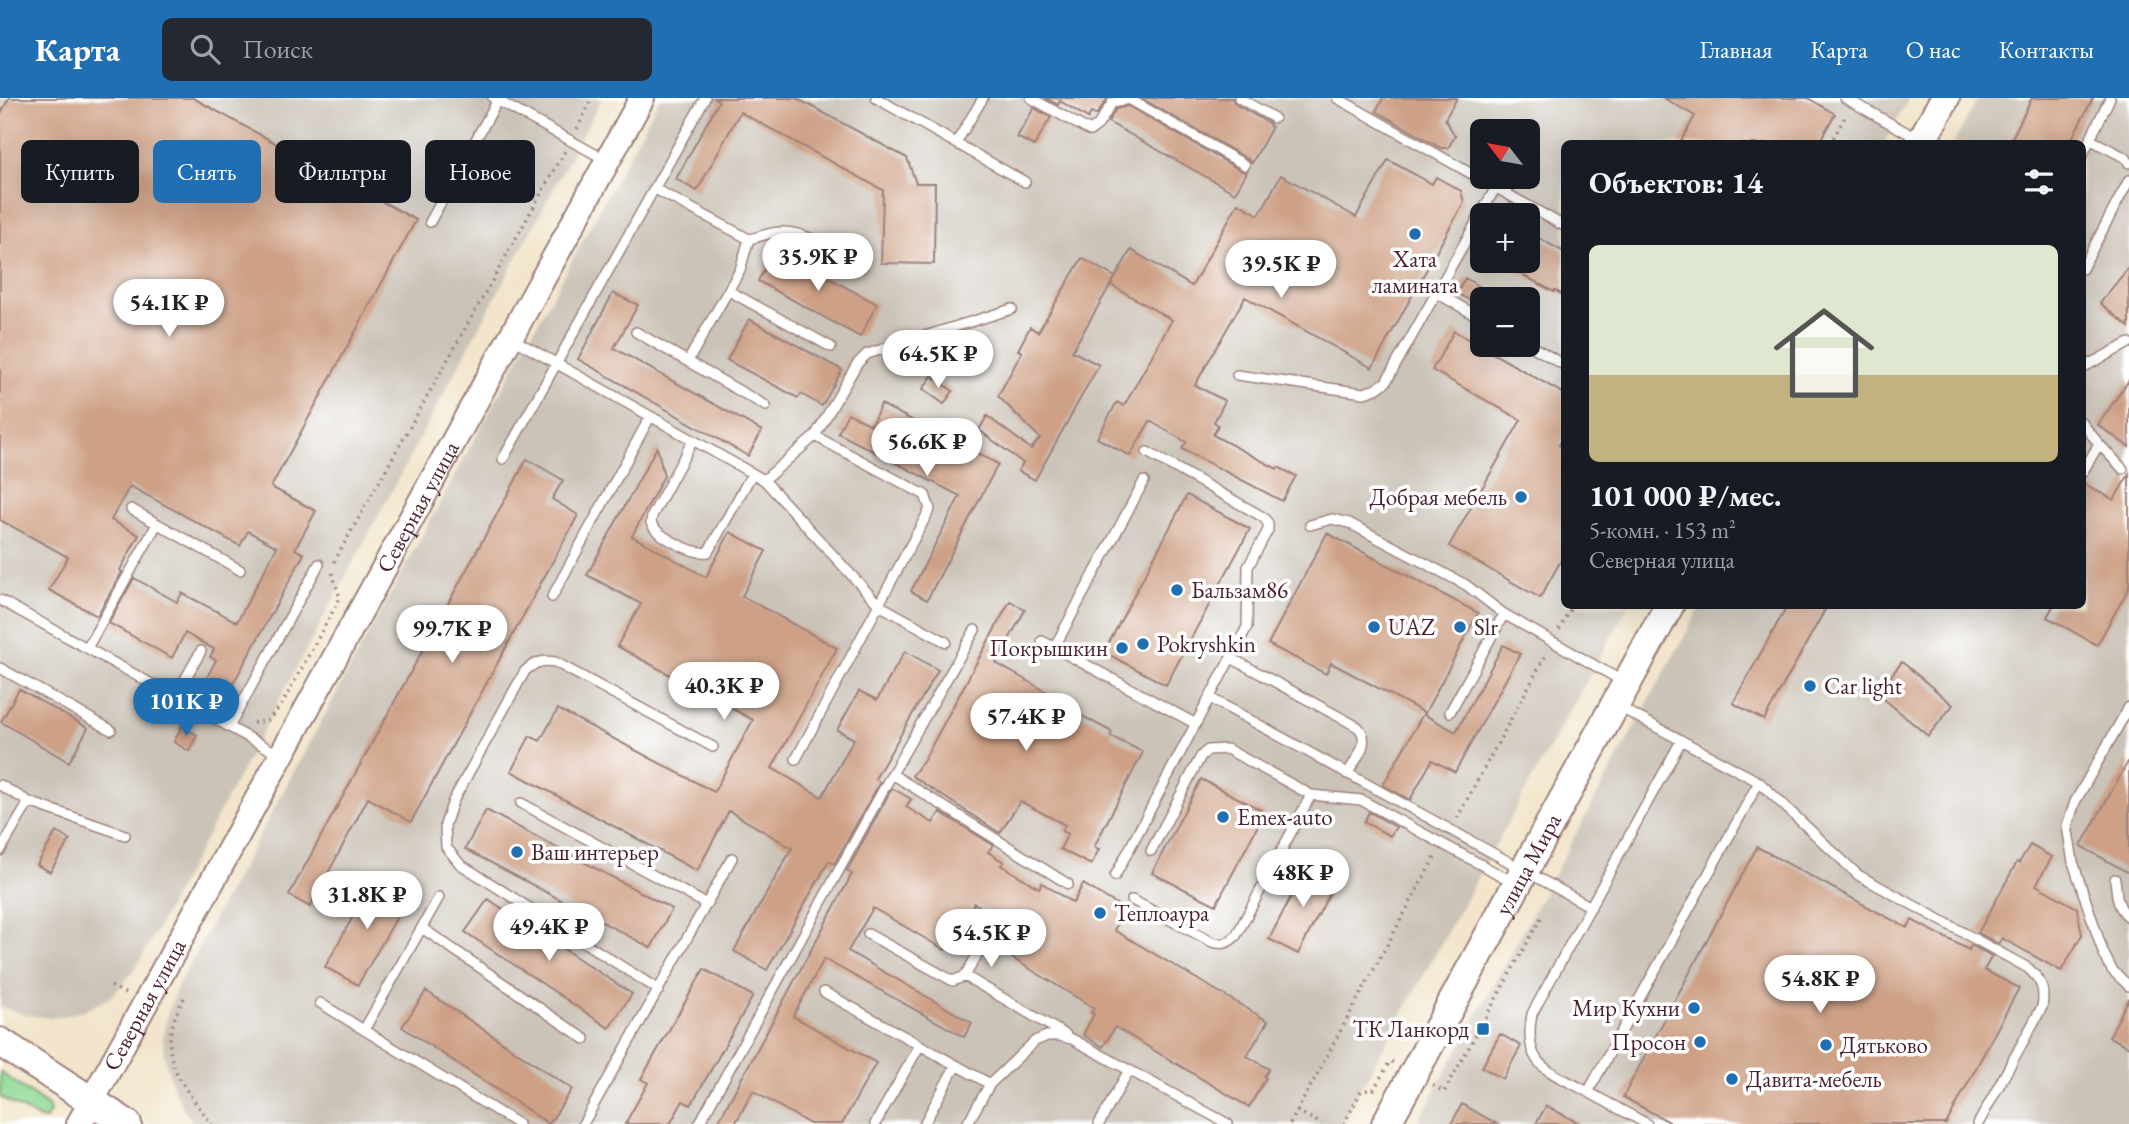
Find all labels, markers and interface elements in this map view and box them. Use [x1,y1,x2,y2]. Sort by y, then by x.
search box [162,18,652,81]
text: Карта [35,28,120,71]
icon: search [186,30,224,68]
text: Поиск [242,32,313,66]
text: Главная [1699,34,1773,65]
text: Карта [1811,34,1868,65]
text: О нас [1906,34,1961,65]
text: Контакты [1999,34,2094,65]
north arrow [1470,119,1540,189]
map controls [1470,119,1540,357]
chip: Купить [21,140,139,203]
chip: Снять [153,140,261,203]
chip: Фильтры [275,140,411,203]
chip: Новое [425,140,535,203]
text: Объектов: 14 [1589,163,1763,202]
icon: filters [2020,163,2058,201]
button: + [1470,203,1540,273]
marker: Хата ламината [1407,226,1423,242]
pin: 35.9K ₽ [753,234,883,293]
pin: 39.5K ₽ [1216,240,1346,300]
text: 35.9K ₽ [778,241,858,271]
place label: Хата ламината [1372,244,1459,300]
text: 39.5K ₽ [1241,248,1321,278]
pin: 54.1K ₽ [104,280,234,339]
text: 54.1K ₽ [129,287,209,317]
button: − [1470,287,1540,357]
icon: home [1761,290,1887,416]
pin: 64.5K ₽ [873,330,1003,390]
text: 64.5K ₽ [898,338,978,368]
pin: 56.6K ₽ [862,418,992,478]
text: 56.6K ₽ [887,426,967,456]
street label: Северная улица [369,435,466,578]
text: 101 000 ₽/мес. [1589,476,1782,515]
place label: Добрая мебель [1369,482,1507,512]
marker: Добрая мебель [1513,489,1529,505]
text: 5-комн. · 153 m² [1589,515,1736,545]
text: Северная улица [1589,545,1735,575]
place label: Бальзам86 [1191,575,1288,605]
marker: Бальзам86 [1169,582,1185,598]
pin: 99.7K ₽ [387,606,517,665]
place label: UAZ [1388,612,1435,642]
place label: Slr [1474,612,1498,642]
text: 99.7K ₽ [412,613,492,643]
marker: UAZ [1366,619,1382,635]
marker: Slr [1452,619,1468,635]
place label: Pokryshkin [1157,629,1256,659]
place label: Покрышкин [990,633,1108,663]
marker: Pokryshkin [1135,636,1151,652]
marker: Покрышкин [1114,640,1130,656]
pin: 40.3K ₽ [659,662,789,722]
text: 40.3K ₽ [684,670,764,700]
place label: Car light [1824,671,1903,701]
pin: 101K ₽ [129,678,243,738]
marker: Car light [1802,678,1818,694]
text: 101K ₽ [149,686,223,716]
pin: 57.4K ₽ [961,694,1091,753]
text: 57.4K ₽ [986,701,1066,731]
place label: Emex-auto [1237,802,1333,832]
street label: улица Мира [1488,807,1568,921]
marker: Emex-auto [1215,809,1231,825]
place label: Ваш интерьер [531,837,659,867]
marker: Ваш интерьер [509,844,525,860]
pin: 48K ₽ [1254,850,1352,909]
text: 48K ₽ [1272,857,1334,887]
pin: 31.8K ₽ [302,872,432,931]
text: 31.8K ₽ [327,879,407,909]
place label: Теплоаура [1114,898,1210,928]
pin: 49.4K ₽ [484,904,614,963]
marker: Теплоаура [1092,905,1108,921]
pin: 54.5K ₽ [926,910,1056,969]
text: 49.4K ₽ [509,911,589,941]
text: 54.5K ₽ [951,917,1031,947]
street label: Северная улица [96,933,193,1076]
pin: 54.8K ₽ [1755,956,1885,1015]
text: 54.8K ₽ [1780,963,1860,993]
place label: Мир Кухни [1572,993,1680,1023]
marker: Мир Кухни [1686,1000,1702,1016]
place label: ТК Ланкорд [1353,1014,1470,1044]
marker: ТК Ланкорд [1475,1021,1491,1037]
place label: Просон [1611,1027,1686,1057]
place label: Дятьково [1840,1030,1928,1060]
marker: Просон [1692,1034,1708,1050]
marker: Дятьково [1818,1037,1834,1053]
place label: Давита-мебель [1746,1064,1882,1094]
marker: Давита-мебель [1724,1071,1740,1087]

